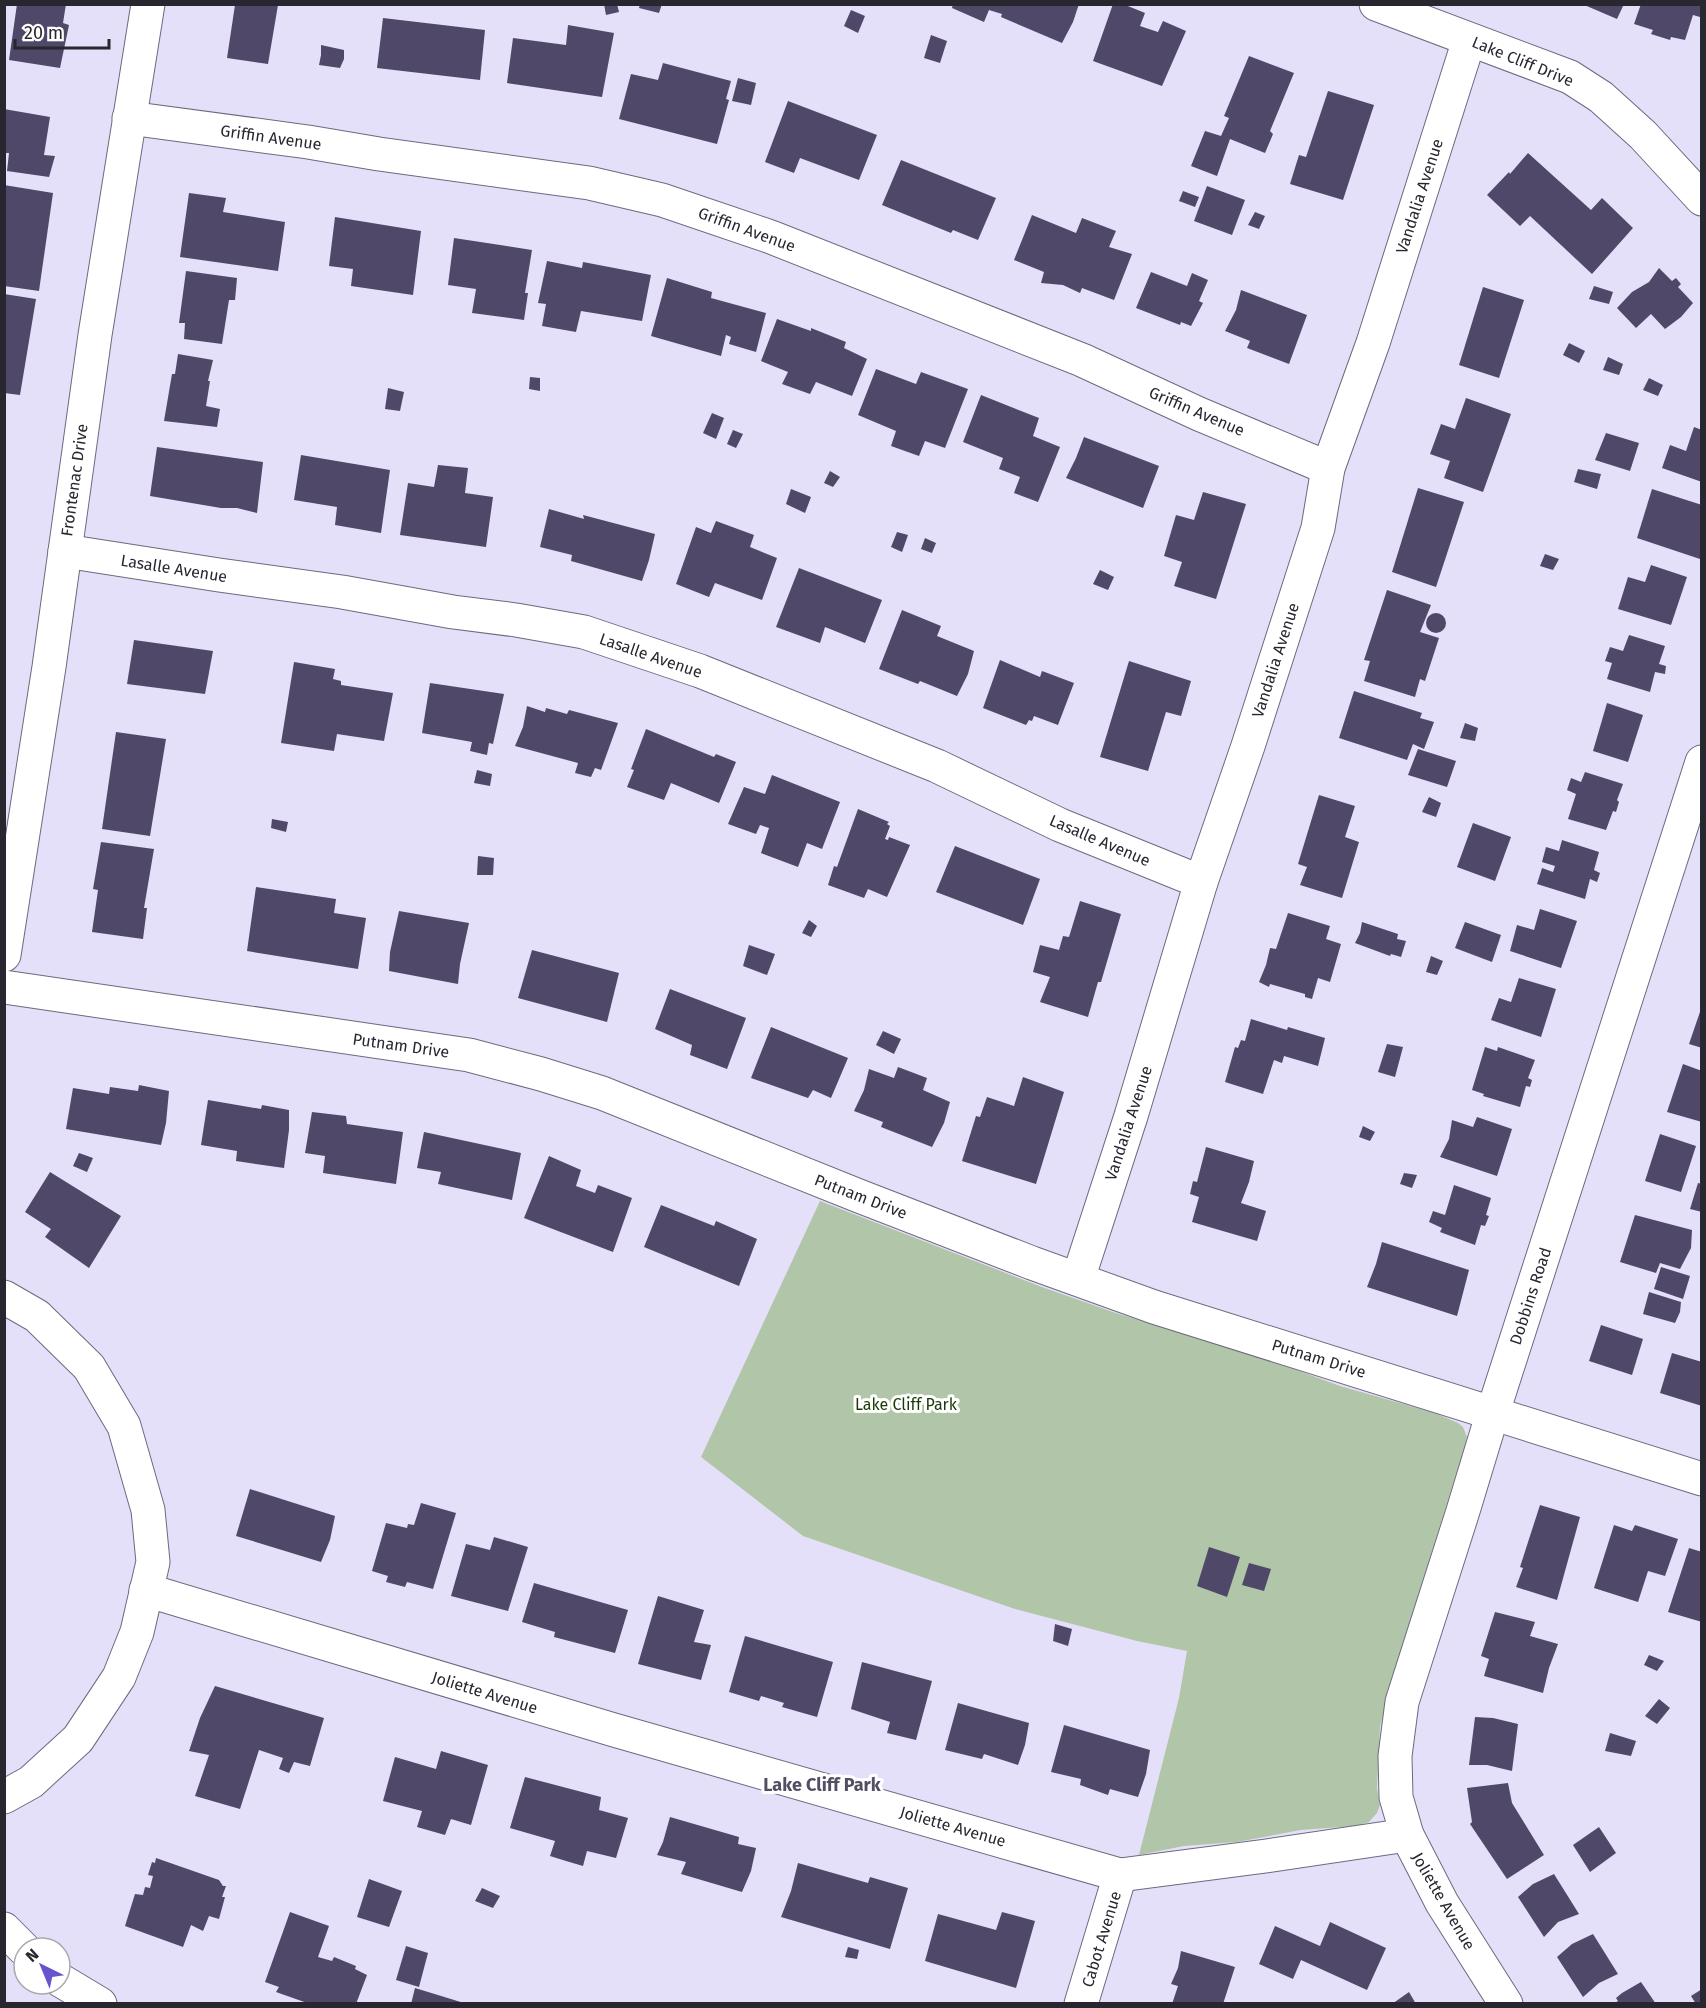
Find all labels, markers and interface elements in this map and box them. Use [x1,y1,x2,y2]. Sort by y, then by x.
scale bar [15,12,110,50]
text: 20 m [24,22,63,44]
street label: Lake Cliff Drive [1469,32,1576,91]
street label: Griffin Avenue [219,121,323,154]
street label: Vandalia Avenue [1392,136,1447,256]
street label: Griffin Avenue [696,203,798,256]
street label: Griffin Avenue [1146,383,1247,440]
street label: Frontenac Drive [57,423,92,538]
street label: Lasalle Avenue [119,551,229,586]
street label: Vandalia Avenue [1248,600,1303,720]
street label: Lasalle Avenue [597,629,705,682]
street label: Lasalle Avenue [1047,811,1153,870]
street label: Putnam Drive [351,1029,451,1062]
street label: Vandalia Avenue [1101,1063,1156,1183]
street label: Putnam Drive [812,1170,910,1223]
street label: Dobbins Road [1506,1245,1555,1347]
street label: Putnam Drive [1269,1335,1368,1382]
park label: Lake Cliff Park [855,1395,958,1414]
street label: Joliette Avenue [430,1667,540,1718]
district label: Lake Cliff Park [763,1774,882,1796]
street label: Joliette Avenue [898,1802,1008,1851]
street label: Joliette Avenue [1408,1849,1479,1953]
street label: Cabot Avenue [1078,1889,1125,1989]
north arrow [12,1936,72,1996]
text: N [22,1945,42,1966]

